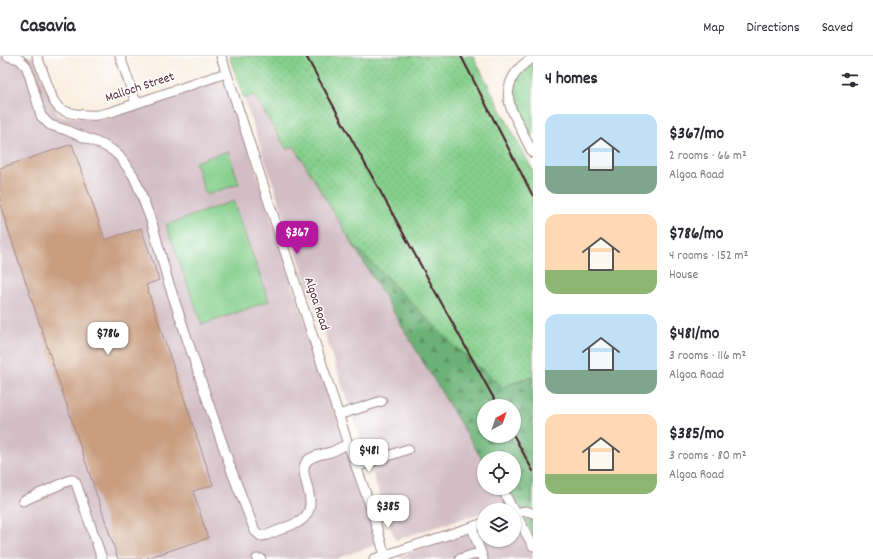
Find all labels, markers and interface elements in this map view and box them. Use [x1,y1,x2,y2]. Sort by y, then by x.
text: Casavia [20,14,76,41]
text: Map [703,18,725,38]
text: Directions [747,18,800,38]
text: Saved [822,18,853,38]
street label: Malloch Street [103,68,177,108]
text: 4 homes [545,68,598,92]
icon: filters [839,69,861,91]
text: $367/mo [669,123,724,147]
icon: home [577,130,625,178]
text: 2 rooms · 66 m² [669,147,747,166]
text: Algoa Road [669,166,724,185]
pin: $367 [273,221,321,255]
text: $786/mo [669,223,723,247]
text: $367 [285,224,309,243]
icon: home [577,230,625,278]
text: 4 rooms · 152 m² [669,247,748,266]
text: House [669,266,698,285]
street label: Algoa Road [298,275,334,333]
pin: $786 [84,322,132,356]
text: $481/mo [669,323,719,347]
text: $786 [96,325,120,344]
icon: home [577,330,625,378]
text: 3 rooms · 116 m² [669,347,746,366]
text: Algoa Road [669,366,724,385]
north arrow [477,399,521,443]
map controls [477,399,521,547]
text: $385/mo [669,423,724,447]
icon: home [577,430,625,478]
pin: $481 [345,439,393,473]
text: $481 [359,442,379,461]
text: 3 rooms · 80 m² [669,447,746,466]
button: locate [477,451,521,495]
text: Algoa Road [669,466,724,485]
pin: $385 [364,495,412,529]
text: $385 [376,498,400,517]
button: layers [477,503,521,547]

